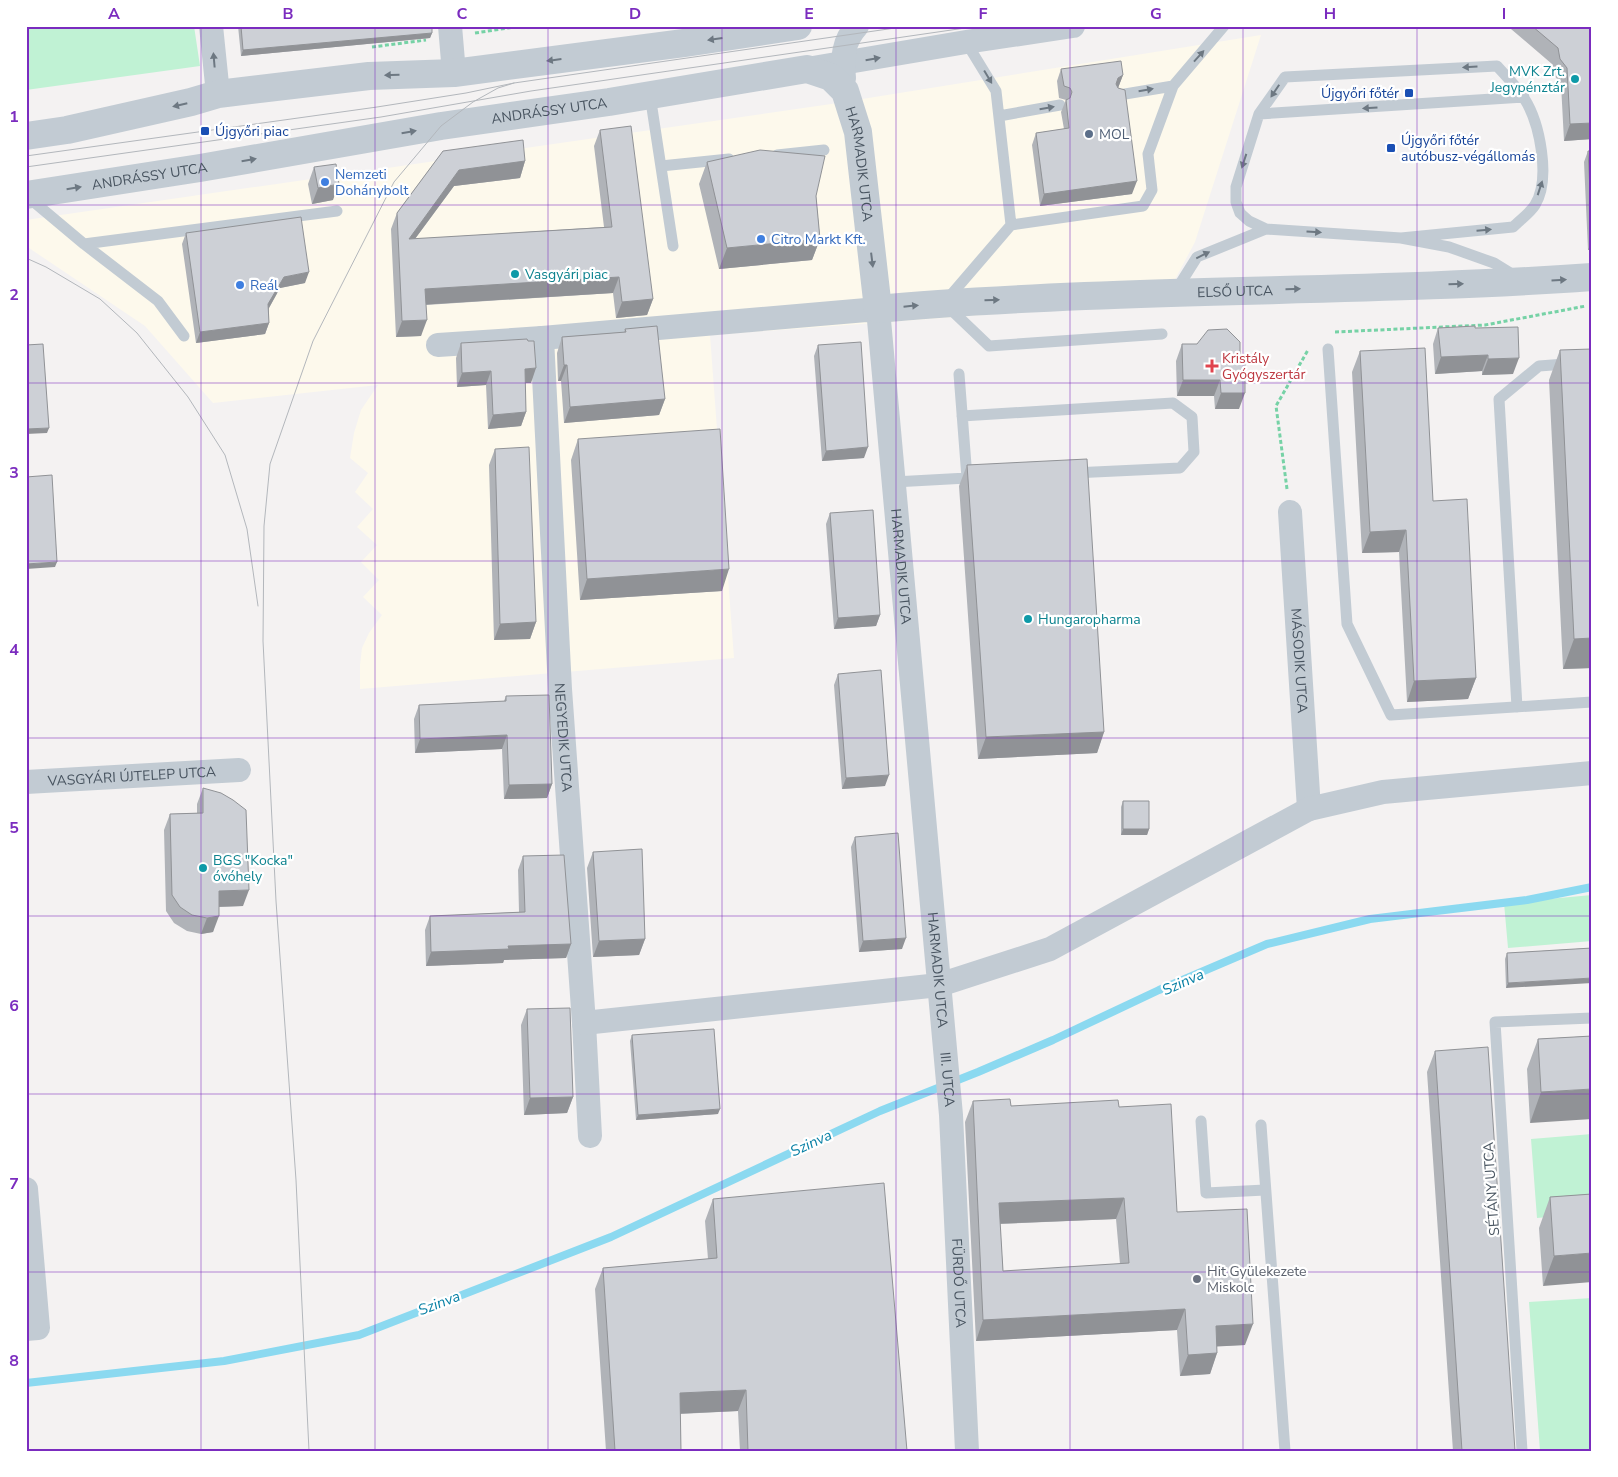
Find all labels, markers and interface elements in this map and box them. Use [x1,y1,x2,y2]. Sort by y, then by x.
text: A [108,3,120,25]
text: B [282,3,294,25]
text: C [457,3,468,25]
text: D [629,3,641,25]
text: E [804,3,814,25]
text: F [979,3,988,25]
text: G [1150,3,1162,25]
text: H [1324,3,1336,25]
text: I [1502,3,1506,25]
one-way arrow [706,35,722,43]
one-way arrow [1193,51,1205,63]
one-way arrow [210,52,218,68]
one-way arrow [865,54,881,62]
one-way arrow [545,56,561,64]
place label: MVK Zrt. Jegypénztár [1489,62,1565,97]
one-way arrow [1462,64,1478,72]
one-way arrow [384,71,400,79]
one-way arrow [983,71,992,84]
marker: MVK Zrt. Jegypénztár [1569,73,1581,85]
one-way arrow [1270,84,1280,98]
place label: Újgyőri főtér [1321,84,1399,103]
one-way arrow [1138,86,1154,94]
marker: Újgyőri főtér [1403,87,1415,99]
street label: ANDRÁSSY UTCA [490,93,608,129]
one-way arrow [172,101,187,109]
one-way arrow [1039,103,1055,111]
street label: HARMADIK UTCA [840,104,877,222]
one-way arrow [1361,105,1377,113]
text: 1 [9,106,19,128]
place label: Újgyőri piac [215,122,289,141]
marker: Újgyőri piac [199,125,211,137]
place label: MOL [1099,125,1130,144]
one-way arrow [401,127,417,135]
marker: MOL [1083,128,1095,140]
place label: Újgyőri főtér autóbusz-végállomás [1401,131,1536,166]
marker: Újgyőri főtér autóbusz-végállomás [1385,142,1397,154]
one-way arrow [1240,153,1247,168]
one-way arrow [241,155,257,163]
street label: ANDRÁSSY UTCA [90,158,209,195]
place label: Nemzeti Dohánybolt [335,165,409,200]
marker: Nemzeti Dohánybolt [319,176,331,188]
one-way arrow [1537,180,1545,195]
one-way arrow [67,183,83,191]
one-way arrow [1477,226,1493,234]
one-way arrow [1307,229,1323,237]
place label: Citro Markt Kft. [771,230,866,249]
marker: Citro Markt Kft. [755,233,767,245]
one-way arrow [1196,251,1211,259]
one-way arrow [868,252,876,268]
place label: Vasgyári piac [524,265,608,284]
marker: Vasgyári piac [509,268,521,280]
one-way arrow [1551,275,1567,283]
place label: Reál [250,276,279,295]
marker: Reál [234,279,246,291]
one-way arrow [1448,280,1464,288]
street label: ELSŐ UTCA [1197,281,1273,302]
text: 2 [9,284,19,306]
one-way arrow [1286,285,1302,293]
one-way arrow [985,296,1001,304]
one-way arrow [903,302,919,310]
place label: Kristály Gyógyszertár [1222,349,1305,384]
marker: Kristály Gyógyszertár [1206,360,1218,372]
text: 3 [9,462,19,484]
street label: HARMADIK UTCA [886,508,916,625]
street label: MÁSODIK UTCA [1286,608,1312,714]
place label: Hungaropharma [1038,610,1141,629]
marker: Hungaropharma [1022,613,1034,625]
text: 4 [9,639,19,661]
street label: NEGYEDIK UTCA [550,683,576,792]
street label: VASGYÁRI ÚJTELEP UTCA [46,762,217,791]
text: 5 [9,817,19,839]
place label: BGS "Kocka" óvóhely [213,851,293,886]
marker: BGS "Kocka" óvóhely [197,862,209,874]
street label: HARMADIK UTCA [923,911,952,1029]
water label: Szinva [1159,964,1207,1000]
text: 6 [9,995,19,1017]
street label: III. UTCA [935,1051,959,1108]
water label: Szinva [787,1125,835,1161]
street label: SÉTÁNY UTCA [1479,1141,1504,1236]
text: 7 [9,1173,19,1195]
street label: FÜRDŐ UTCA [947,1238,970,1328]
place label: Hit Gyülekezete Miskolc [1207,1262,1306,1297]
marker: Hit Gyülekezete Miskolc [1191,1273,1203,1285]
water label: Szinva [415,1286,463,1320]
text: 8 [9,1350,19,1372]

